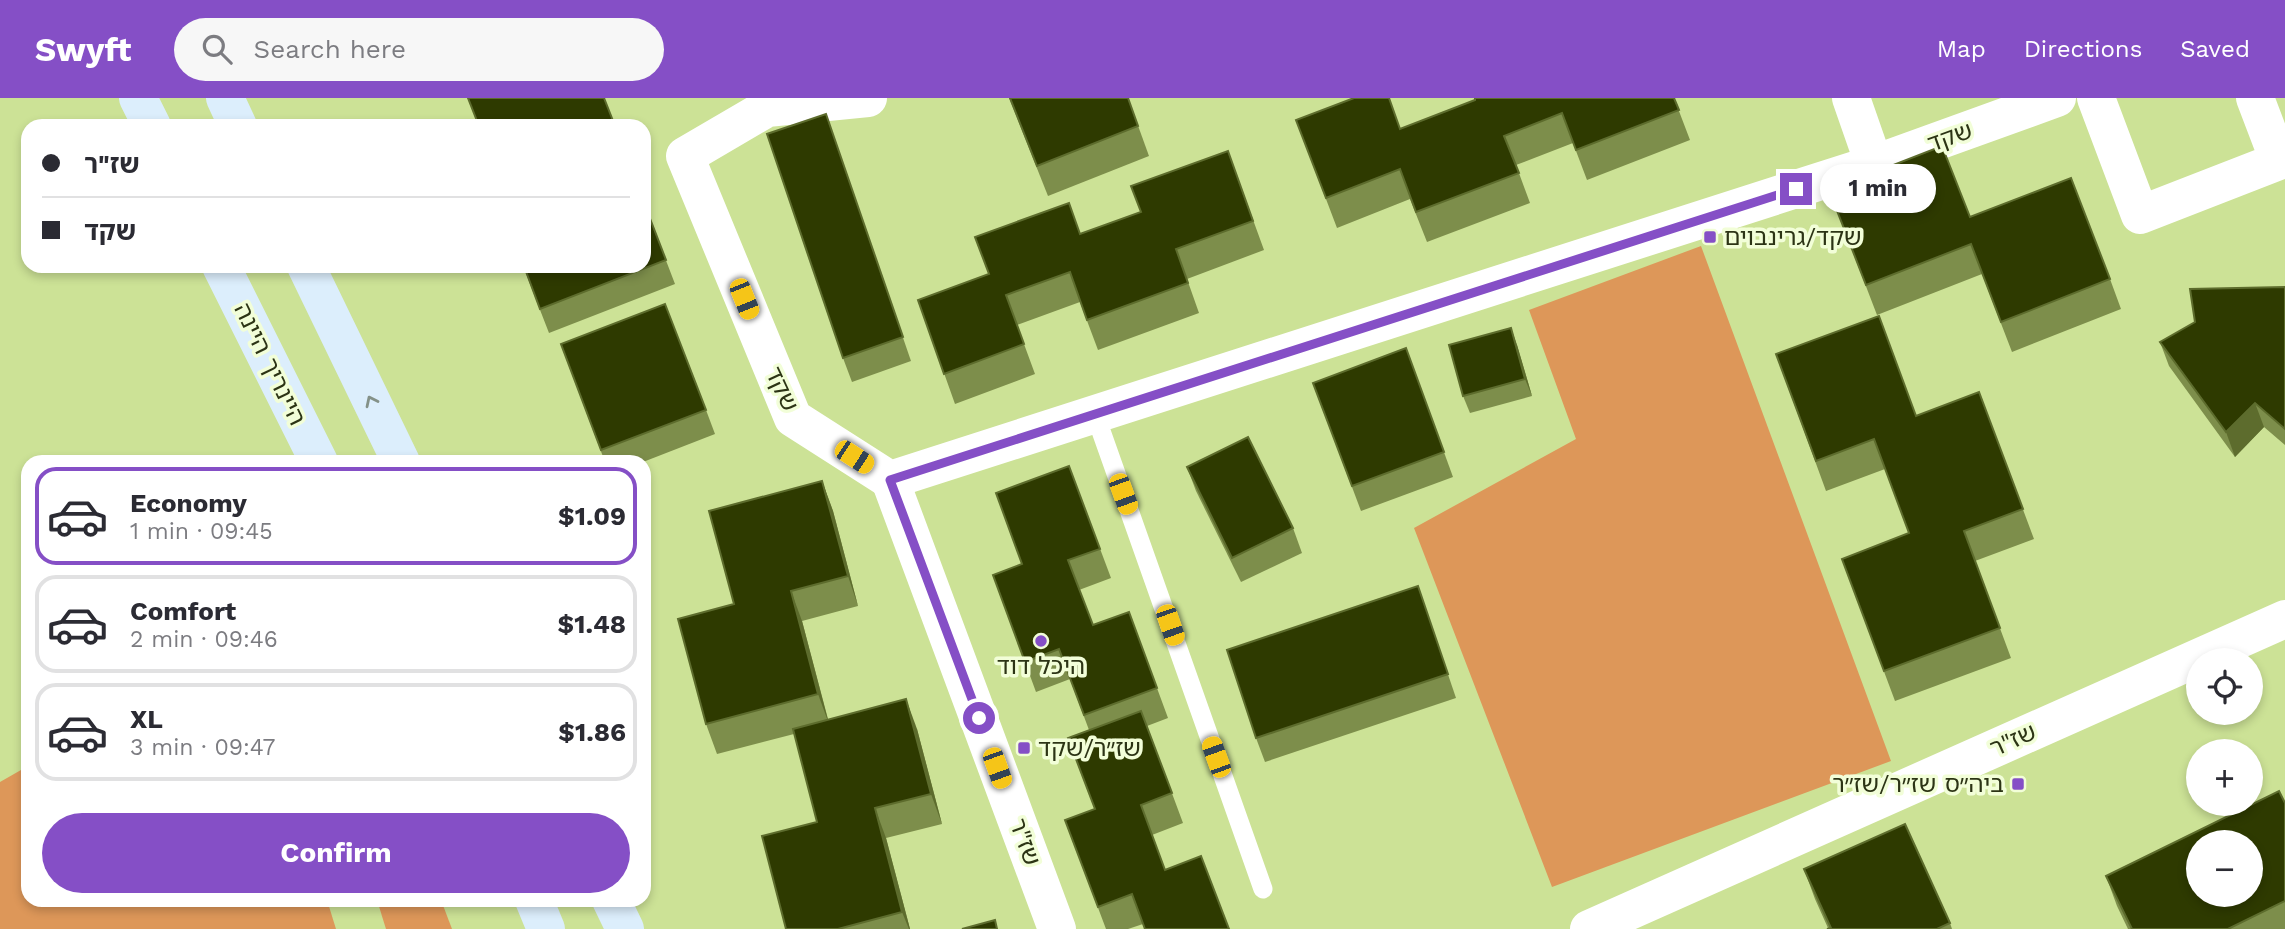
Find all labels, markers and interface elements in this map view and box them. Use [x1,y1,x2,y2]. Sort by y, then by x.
search box [174,18,664,81]
text: Swyft [35,30,132,69]
icon: search [198,30,236,68]
text: Search here [254,34,406,64]
text: Map [1937,35,1986,63]
text: Directions [2024,35,2142,63]
text: Saved [2180,35,2250,63]
street label: שקד [1924,116,1976,158]
text: שז"ר [84,149,140,179]
callout: 1 min [1820,164,1936,214]
route end [1780,173,1812,205]
text: 1 min [1848,175,1908,202]
text: שקד [84,216,136,246]
place label: שקד/גרינבוים [1724,223,1862,251]
marker: שקד/גרינבוים [1702,229,1718,245]
car [727,276,762,322]
street label: היינריך היינה [228,298,312,430]
street label: שקד [760,362,804,416]
one-way arrow [365,396,379,408]
car [831,437,878,477]
car [1106,471,1141,517]
icon: car [46,485,109,548]
text: Economy [130,488,247,518]
text: $1.09 [558,501,626,531]
text: 1 min · 09:45 [130,518,273,545]
icon: car [46,593,109,656]
text: Comfort [130,596,236,626]
car [1154,602,1187,648]
text: $1.48 [558,609,626,639]
text: 2 min · 09:46 [130,626,278,653]
marker: היכל דוד [1033,633,1049,649]
map controls [2186,648,2263,907]
button: locate [2186,648,2263,725]
place label: היכל דוד [997,652,1085,680]
icon: car [46,701,109,764]
route start [963,702,995,734]
text: XL [130,704,163,734]
text: $1.86 [558,717,626,747]
street label: שז"ר [1986,718,2040,762]
text: 3 min · 09:47 [130,734,276,761]
place label: שז״ר/שקד [1038,734,1141,762]
car [1199,734,1234,780]
button: + [2186,739,2263,816]
marker: שז״ר/שקד [1016,740,1032,756]
car [980,745,1015,791]
place label: ביה״ס שז״ר/שז״ר [1832,770,2004,798]
marker: ביה״ס שז״ר/שז״ר [2010,776,2026,792]
button: Confirm [42,813,630,893]
street label: שז"ר [1004,815,1046,869]
button: − [2186,830,2263,907]

